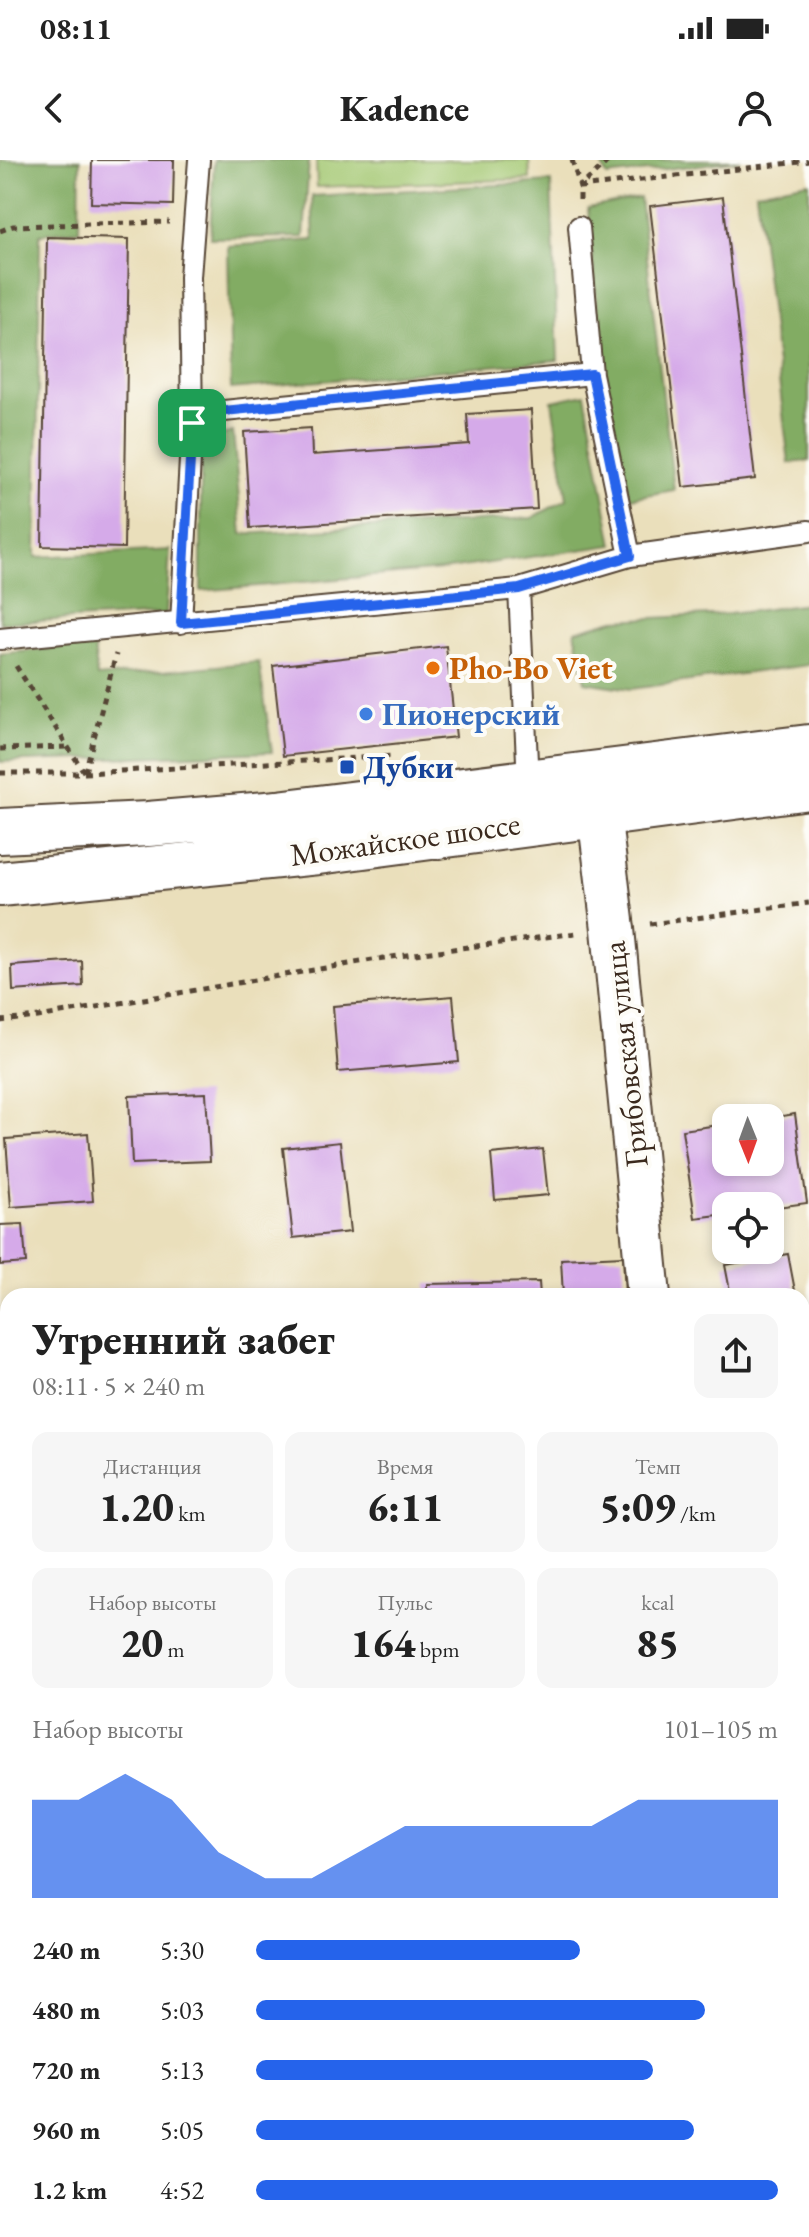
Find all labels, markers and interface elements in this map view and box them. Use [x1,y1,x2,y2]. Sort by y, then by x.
text: 08:11 [40,9,112,48]
text: Kadence [340,85,469,132]
icon: back [32,86,76,130]
icon: person [733,86,777,130]
pin [158,389,226,457]
icon: arrive [170,401,214,445]
place label: Pho-Bo Viet [449,647,613,689]
marker: Pho-Bo Viet [424,659,442,677]
place label: Пионерский [382,693,560,735]
marker: Пионерский [357,705,375,723]
place label: Дубки [363,746,454,788]
marker: Дубки [338,758,356,776]
street label: Можайское шоссе [287,802,523,876]
street label: Грибовская улица [592,939,658,1169]
north arrow [712,1104,784,1176]
map controls [712,1104,784,1264]
button: locate [712,1192,784,1264]
text: Утренний забег [32,1310,335,1367]
button: share [694,1314,778,1398]
text: 08:11 · 5 × 240 m [32,1369,205,1403]
text: Дистанция [103,1452,201,1481]
text: Время [377,1452,433,1481]
text: Темп [635,1452,681,1481]
text: 1.20 [99,1481,174,1533]
text: 6:11 [367,1481,443,1533]
text: 5:09 [599,1481,676,1533]
text: km [174,1499,206,1528]
text: /km [676,1499,716,1528]
text: Набор высоты [88,1588,216,1617]
text: Пульс [377,1588,433,1617]
text: kcal [641,1588,674,1617]
text: 20 [120,1617,163,1669]
text: 164 [350,1617,415,1669]
text: 85 [636,1617,679,1669]
text: m [163,1635,185,1664]
text: bpm [415,1635,460,1664]
text: Набор высоты [32,1712,183,1746]
text: 101–105 m [663,1712,778,1746]
text: 240 m [32,1933,100,1967]
text: 5:30 [160,1933,204,1967]
text: 480 m [32,1993,100,2027]
text: 5:03 [160,1993,204,2027]
text: 720 m [32,2053,100,2087]
text: 5:13 [160,2053,204,2087]
text: 960 m [32,2113,100,2147]
text: 5:05 [160,2113,204,2147]
text: 1.2 km [32,2173,107,2207]
text: 4:52 [160,2173,204,2207]

